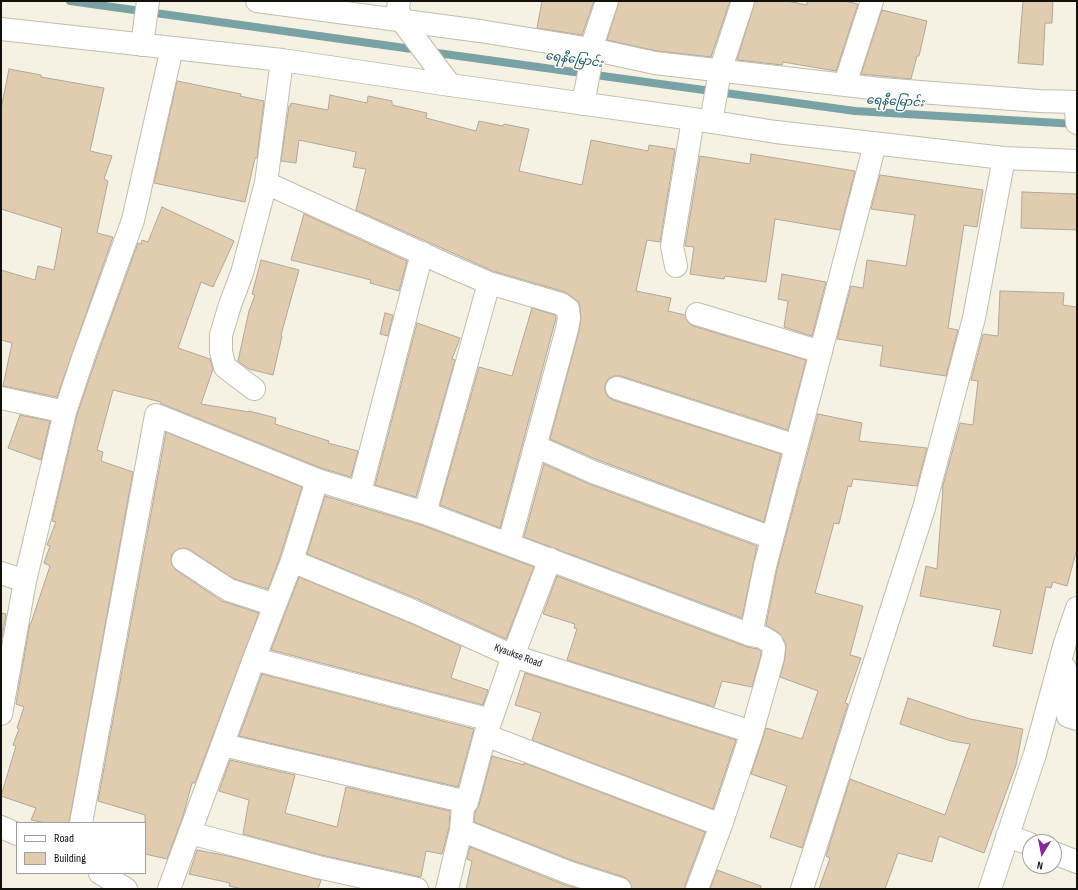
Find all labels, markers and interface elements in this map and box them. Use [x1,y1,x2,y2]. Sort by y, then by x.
water label: ရေနီမြောင်း [544,49,604,71]
water label: ရေနီမြောင်း [866,93,924,111]
street label: Kyaukse Road [492,641,544,671]
legend [16,822,146,874]
text: Road [54,831,74,846]
north arrow [1022,834,1062,874]
text: Building [54,851,86,866]
text: N [1036,858,1044,872]

